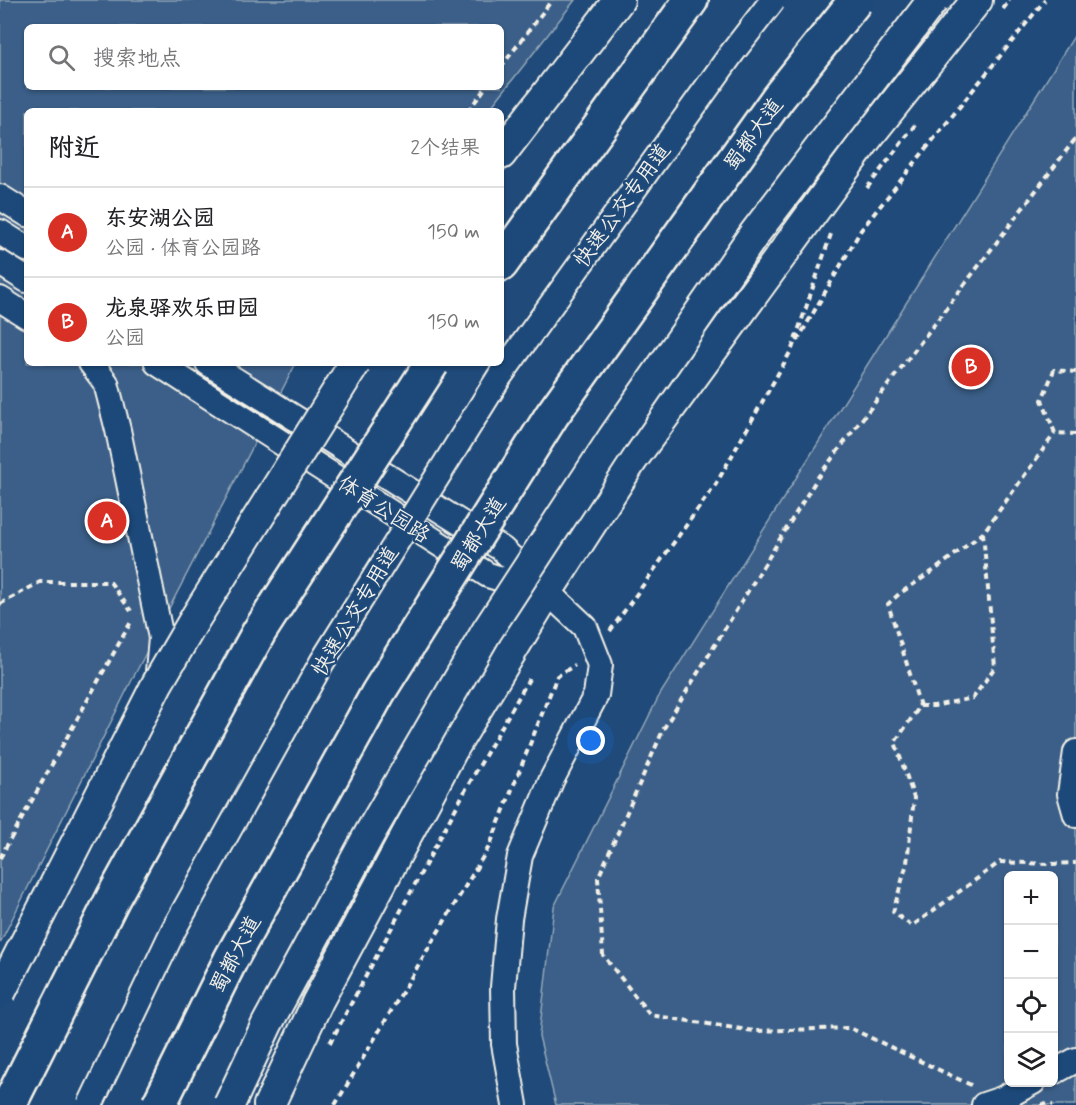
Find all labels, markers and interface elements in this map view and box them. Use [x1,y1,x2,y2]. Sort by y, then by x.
search box [24,24,504,90]
icon: search [45,41,78,74]
text: 搜索地点 [93,45,181,73]
street label: 蜀都大道 [718,92,790,177]
text: 附近 [48,132,100,166]
text: 2个结果 [410,135,480,162]
street label: 快速公交专用道 [568,138,677,273]
text: 东安湖公园 [105,205,215,233]
text: A [61,219,74,246]
text: 150 m [427,219,480,246]
text: 公园 · 体育公园路 [105,235,260,262]
text: 龙泉驿欢乐田园 [105,295,259,323]
text: B [61,309,74,336]
text: 150 m [427,309,480,336]
text: 公园 [105,325,145,352]
pin: B [952,344,990,389]
street label: 体育公园路 [332,470,435,550]
street label: 蜀都大道 [445,491,513,578]
pin: A [88,498,126,544]
street label: 快速公交专用道 [306,541,406,682]
your location [576,726,605,755]
map controls [1004,871,1058,1087]
button: + [1004,871,1058,925]
street label: 蜀都大道 [204,911,268,998]
button: − [1004,925,1058,979]
button: locate [1004,979,1058,1033]
button: layers [1004,1033,1058,1087]

